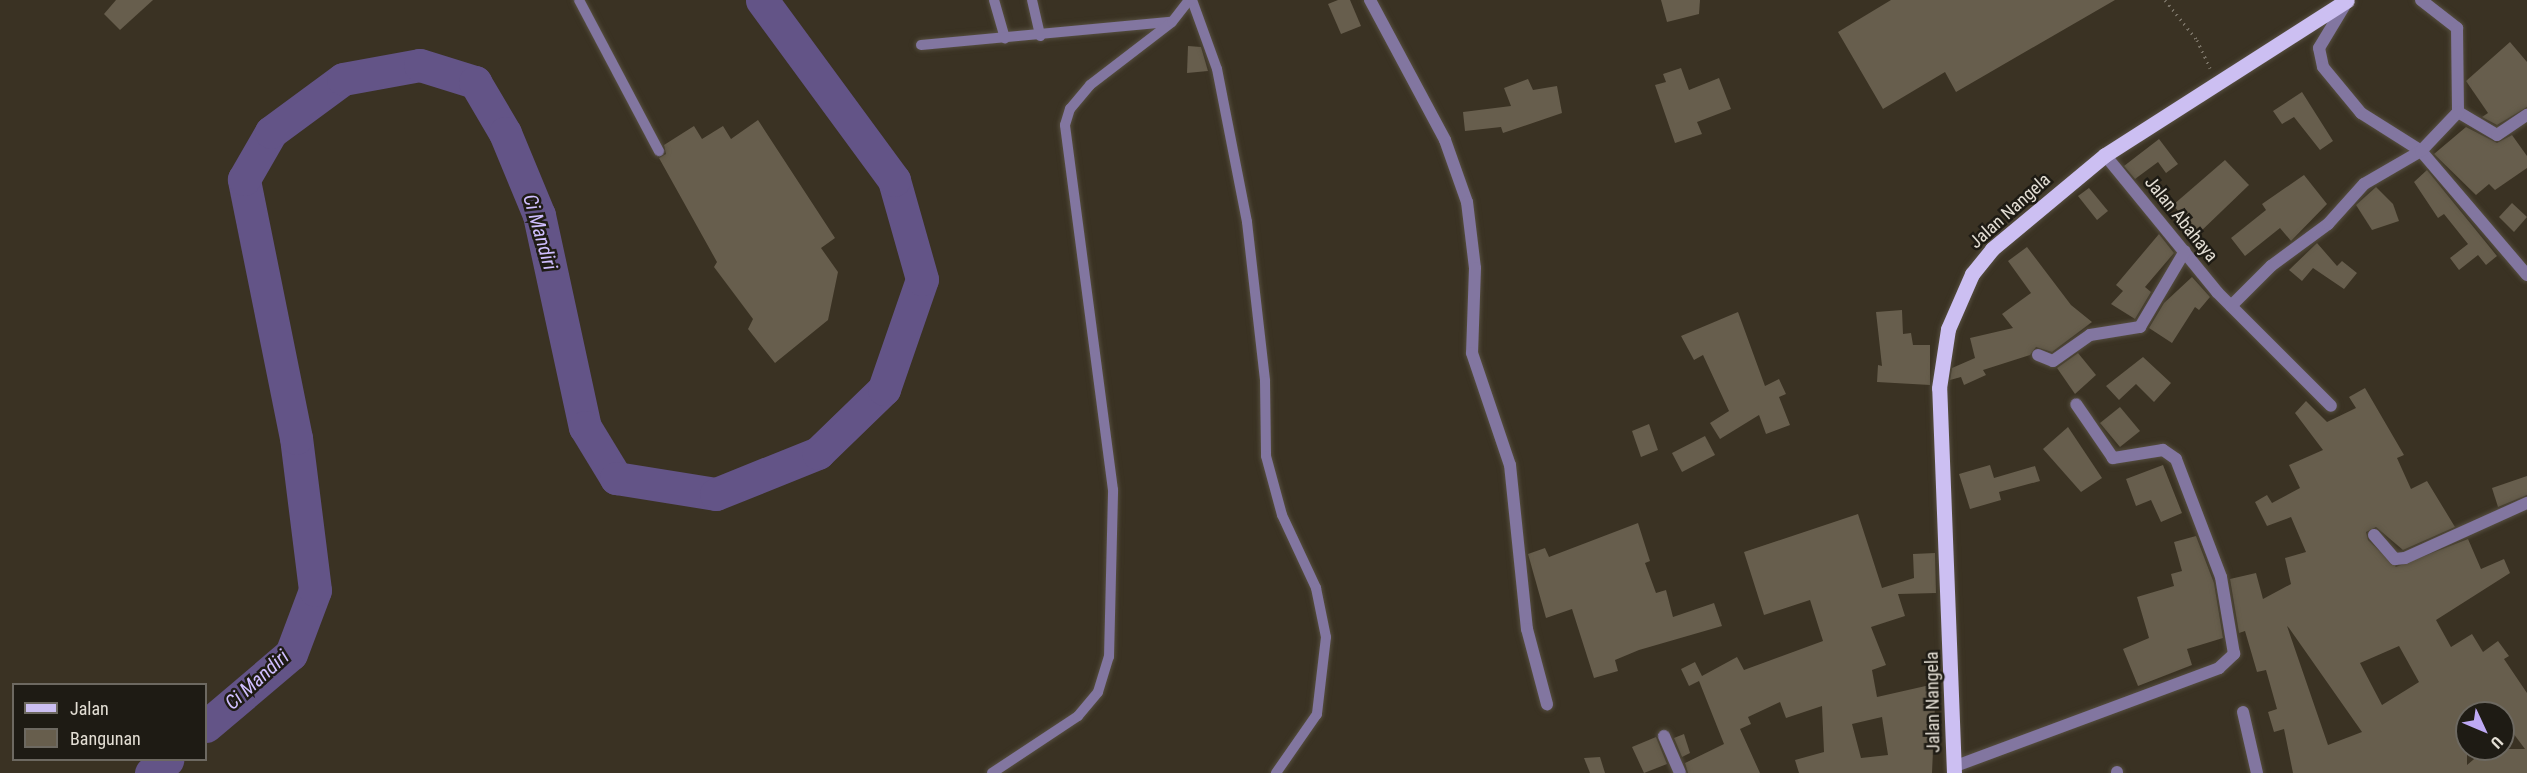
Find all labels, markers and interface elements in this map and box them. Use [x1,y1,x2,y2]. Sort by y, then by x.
street label: Jalan Nangela [1965,169,2055,253]
street label: Jalan Abahaya [2140,172,2222,266]
water label: Ci Mandiri [518,191,562,273]
water label: Ci Mandiri [220,645,294,715]
street label: Jalan Nangela [1921,651,1945,753]
legend [12,683,207,761]
text: Jalan [70,698,109,719]
north arrow [2455,701,2515,761]
text: Bangunan [70,728,141,749]
text: U [2487,733,2507,752]

